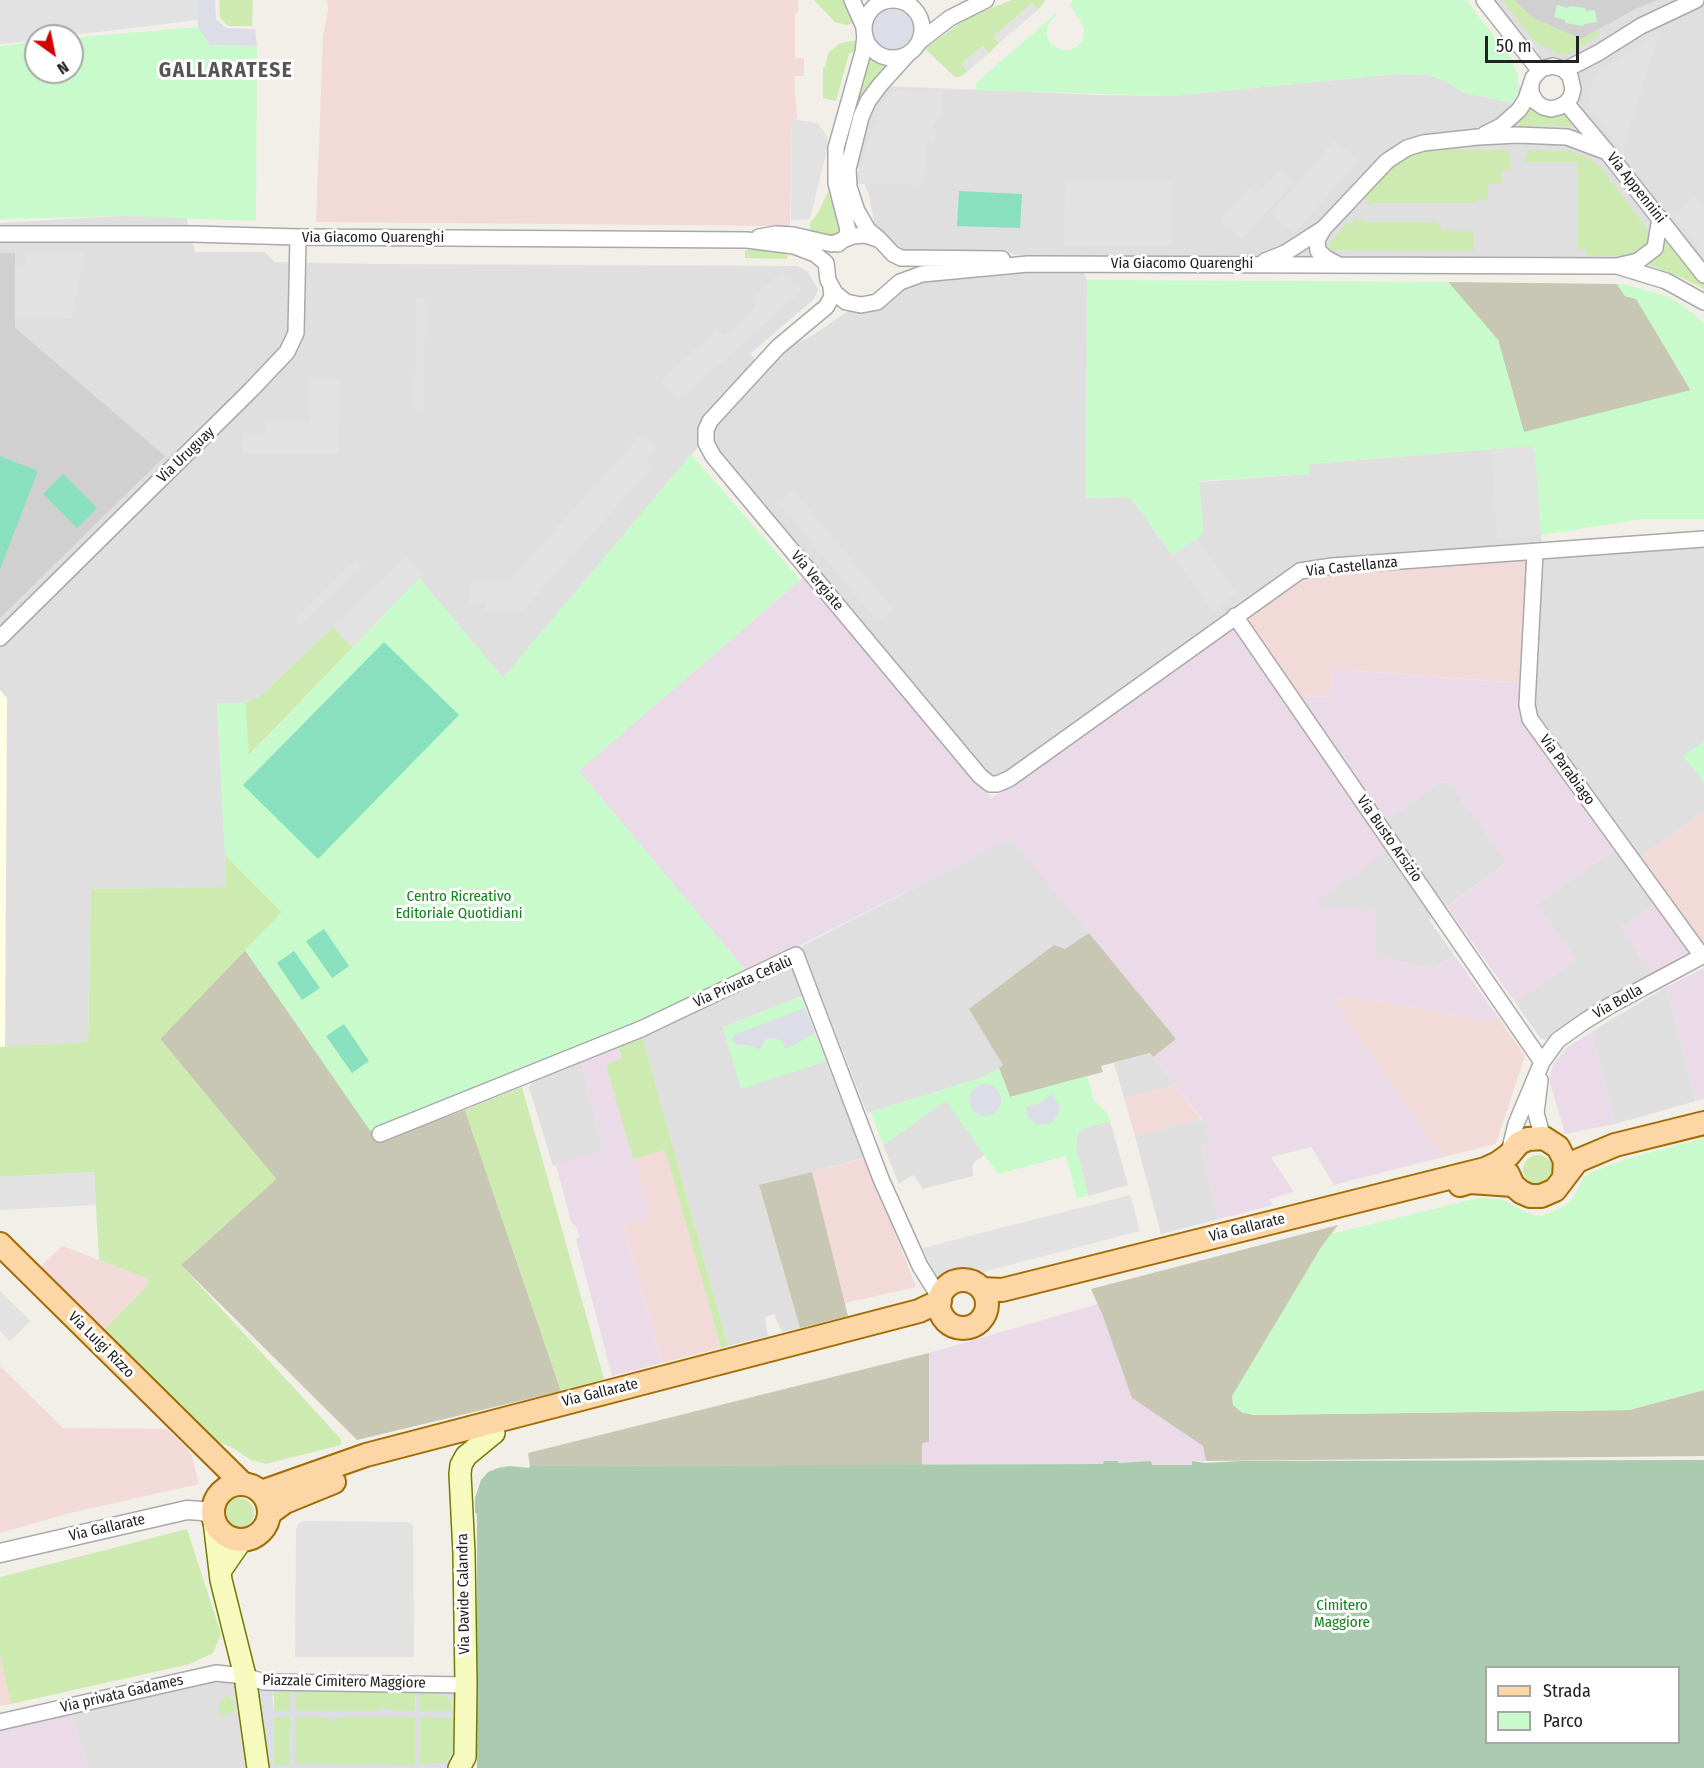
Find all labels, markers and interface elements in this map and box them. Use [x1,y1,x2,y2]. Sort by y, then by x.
north arrow [24,24,84,84]
scale bar [1488,24,1582,62]
text: 50 m [1496,35,1532,57]
text: N [54,57,72,78]
district label: GALLARATESE [159,58,293,84]
street label: Via Appennini [1603,149,1669,227]
street label: Via Giacomo Quarenghi [302,229,444,247]
street label: Via Giacomo Quarenghi [1111,255,1253,273]
street label: Via Uruguay [154,423,218,487]
street label: Via Vergiate [787,548,847,614]
street label: Via Castellanza [1305,553,1399,581]
street label: Via Parabiago [1535,731,1599,809]
street label: Via Busto Arsizio [1353,792,1425,886]
park label: Centro Ricreativo Editoriale Quotidiani [396,888,522,923]
street label: Via Privata Cefalù [691,952,795,1012]
street label: Via Bolla [1590,981,1646,1023]
street label: Via Gallarate [1207,1210,1287,1246]
street label: Via Luigi Rizzo [64,1308,138,1382]
street label: Via Gallarate [560,1375,640,1411]
street label: Via Gallarate [67,1511,147,1545]
street label: Via Davide Calandra [454,1533,474,1655]
park label: Cimitero Maggiore [1314,1597,1370,1632]
legend [1485,1666,1680,1744]
street label: Via privata Gadames [59,1671,185,1717]
street label: Piazzale Cimitero Maggiore [262,1672,426,1692]
text: Strada [1543,1680,1591,1702]
text: Parco [1543,1710,1583,1732]

